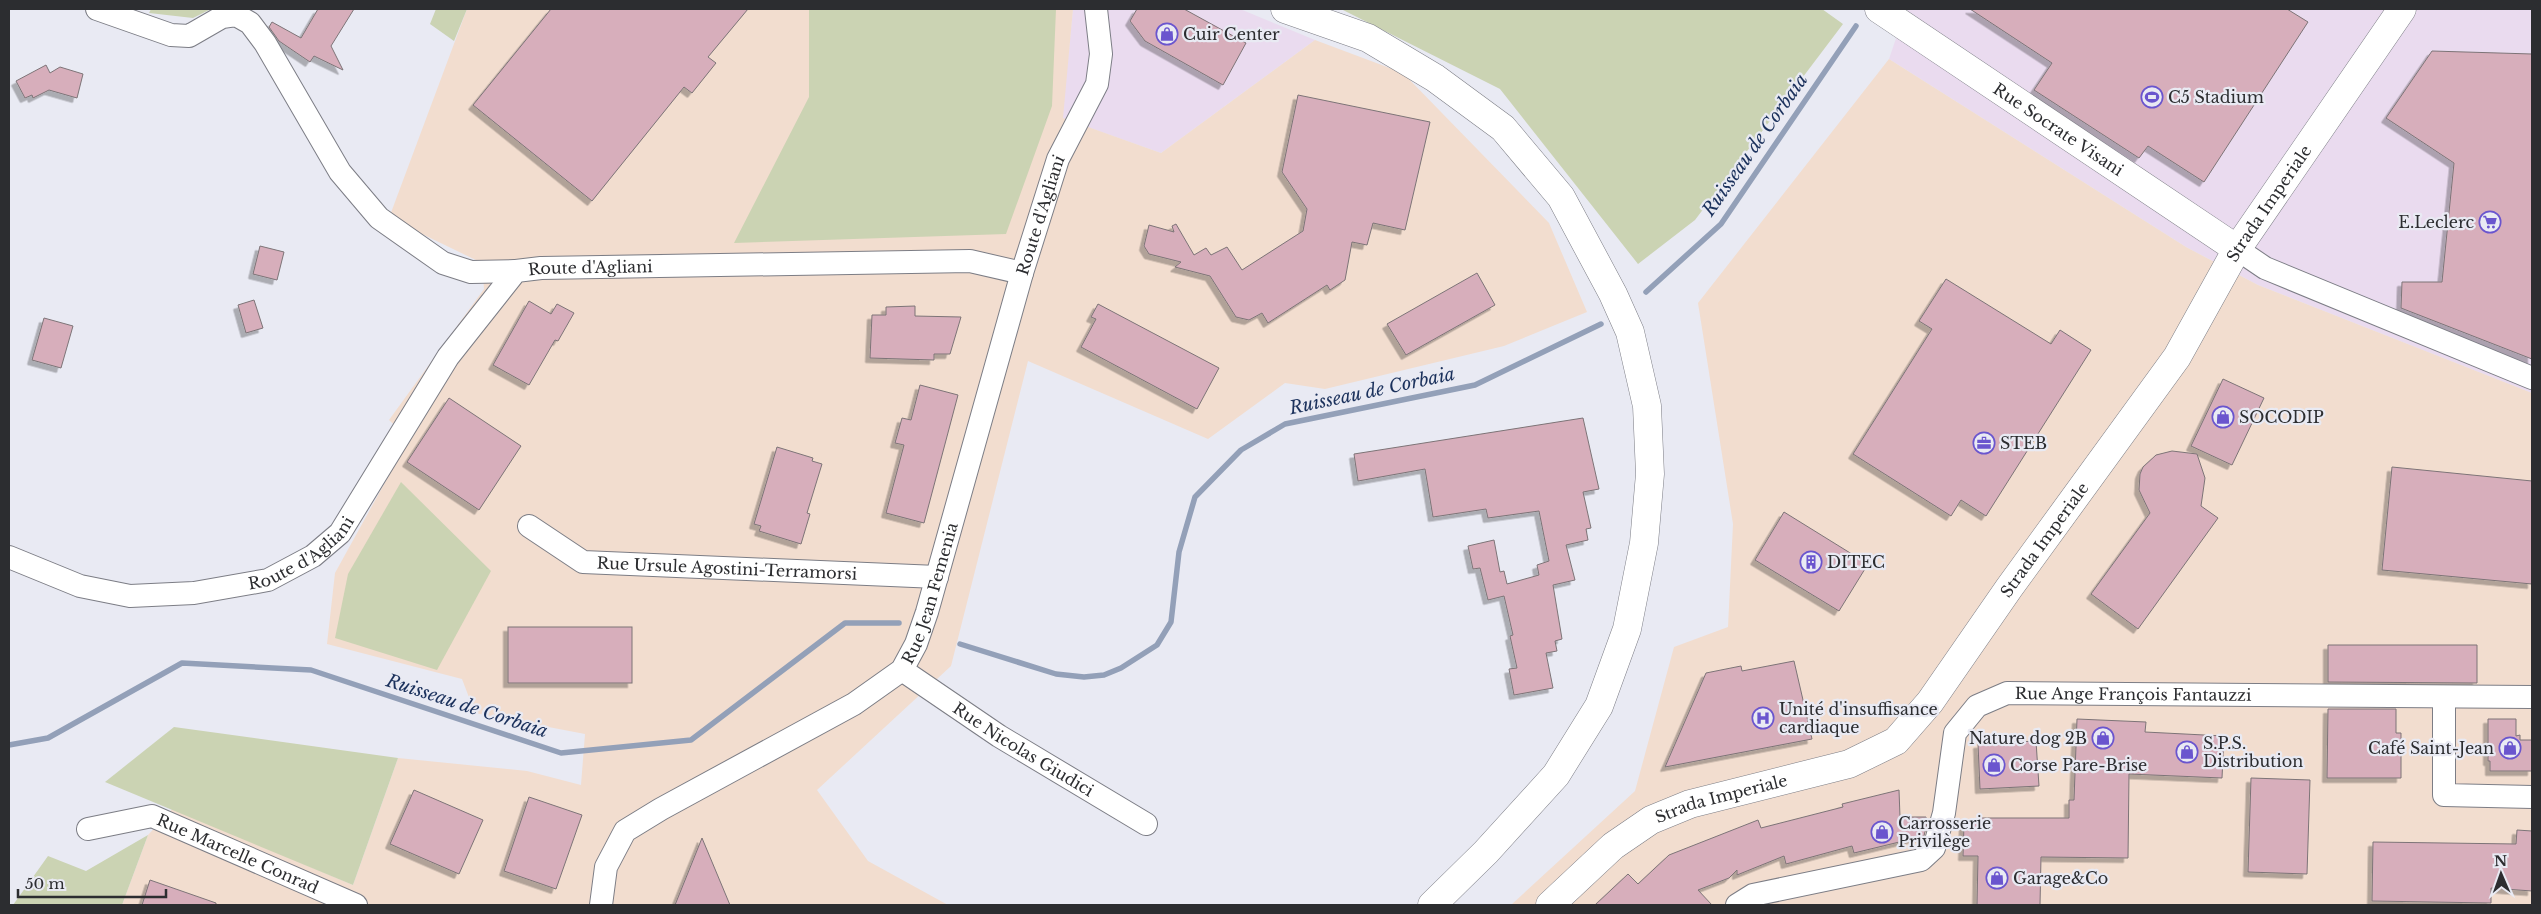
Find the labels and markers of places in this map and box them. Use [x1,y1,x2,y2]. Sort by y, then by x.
shop icon: Cuir Center [1155,22,1179,46]
place label: Cuir Center [1183,24,1280,44]
sports icon: C5 Stadium [2140,85,2164,109]
place label: C5 Stadium [2168,87,2264,107]
supermarket icon: E.Leclerc [2478,210,2502,234]
place label: E.Leclerc [2398,212,2474,232]
shop icon: SOCODIP [2211,405,2235,429]
place label: SOCODIP [2239,407,2324,427]
office icon: STEB [1972,431,1996,455]
place label: STEB [2000,433,2047,453]
building icon: DITEC [1799,550,1823,574]
place label: DITEC [1827,552,1885,572]
place label: Unité d'insuffisance cardiaque [1779,699,1938,737]
hospital icon: Unité d'insuffisance cardiaque [1751,706,1775,730]
shop icon: Nature dog 2B [2091,726,2115,750]
place label: Nature dog 2B [1969,728,2087,748]
place label: S.P.S. Distribution [2203,733,2303,771]
shop icon: Café Saint-Jean [2498,736,2522,760]
place label: Café Saint-Jean [2368,738,2494,758]
shop icon: S.P.S. Distribution [2175,740,2199,764]
shop icon: Corse Pare-Brise [1982,753,2006,777]
place label: Corse Pare-Brise [2010,755,2147,775]
place label: Carrosserie Privilège [1898,813,1991,851]
shop icon: Carrosserie Privilège [1870,820,1894,844]
shop icon: Garage&Co [1985,866,2009,890]
place label: Garage&Co [2013,868,2108,888]

